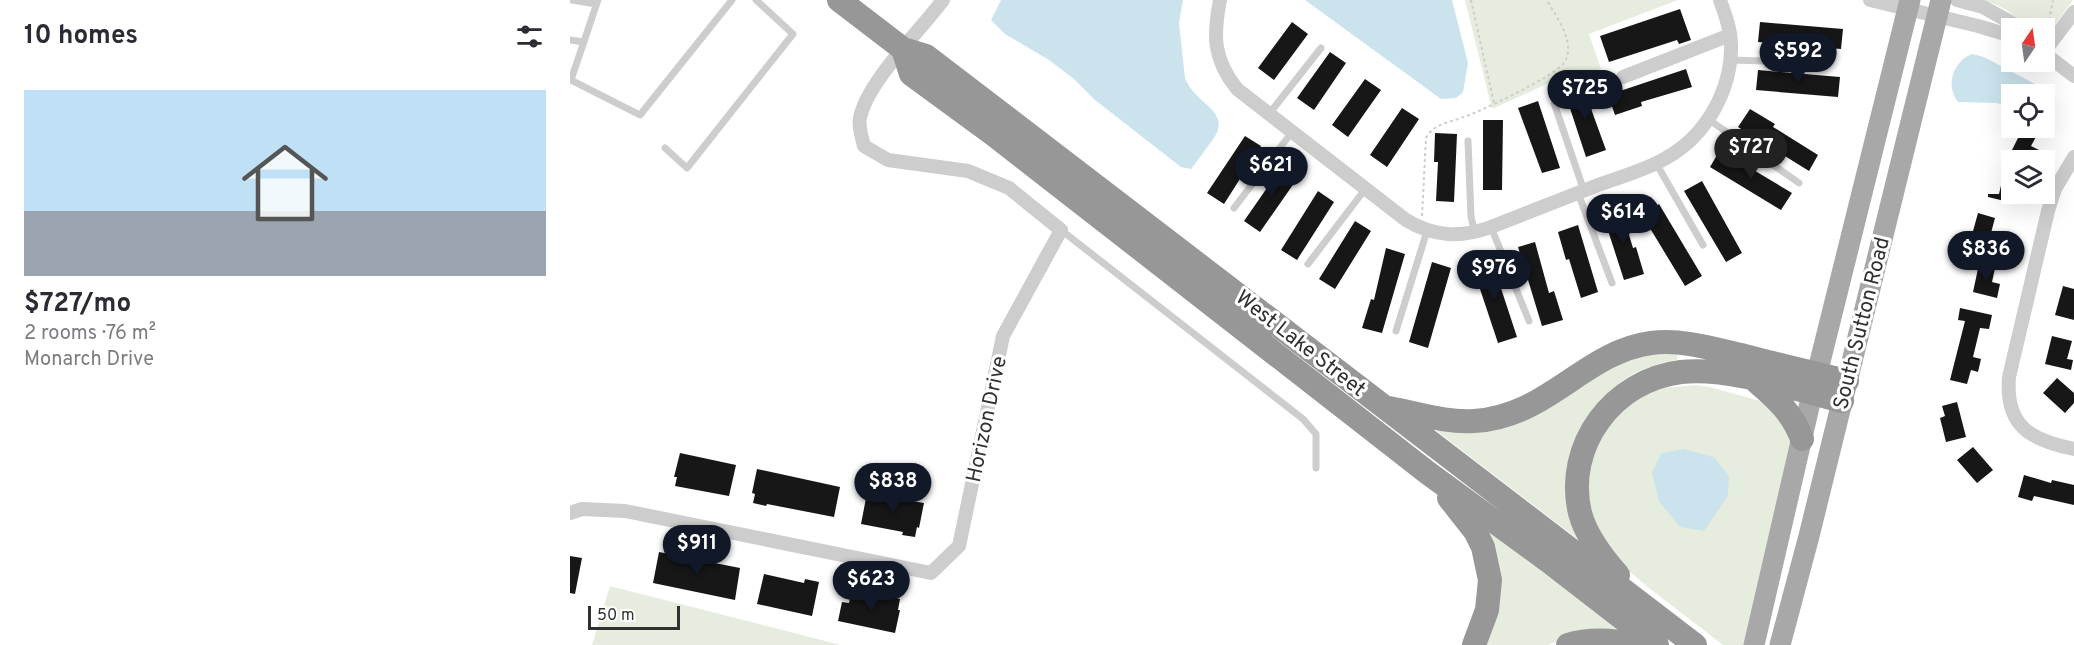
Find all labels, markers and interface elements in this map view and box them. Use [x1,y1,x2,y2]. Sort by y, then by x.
north arrow [2001,18,2055,72]
map controls [2001,18,2055,204]
text: 10 homes [24,20,138,53]
icon: filters [513,20,546,53]
pin: $592 [1762,33,1834,84]
text: $592 [1774,39,1822,65]
pin: $725 [1549,70,1621,121]
text: $725 [1562,76,1608,102]
button: locate [2001,84,2055,138]
icon: home [231,129,339,237]
pin: $727 [1715,129,1787,180]
text: $727 [1728,135,1774,161]
pin: $621 [1235,147,1307,198]
button: layers [2001,150,2055,204]
text: $621 [1249,153,1293,179]
pin: $614 [1587,194,1659,245]
text: $614 [1600,200,1646,226]
pin: $836 [1950,231,2022,282]
street label: South Sutton Road [1828,234,1897,412]
text: $836 [1962,237,2010,263]
pin: $976 [1458,250,1530,301]
text: $976 [1471,256,1517,282]
street label: West Lake Street [1229,285,1371,404]
text: $727/mo [24,288,131,321]
text: 2 rooms · 76 m² [24,321,156,347]
text: Monarch Drive [24,347,154,373]
street label: Horizon Drive [961,354,1014,485]
pin: $838 [857,463,929,514]
text: $838 [868,469,918,495]
pin: $911 [661,525,733,576]
text: $911 [677,531,717,557]
pin: $623 [835,561,907,612]
text: $623 [847,567,895,593]
scale bar [588,603,680,630]
text: 50 m [597,606,635,626]

